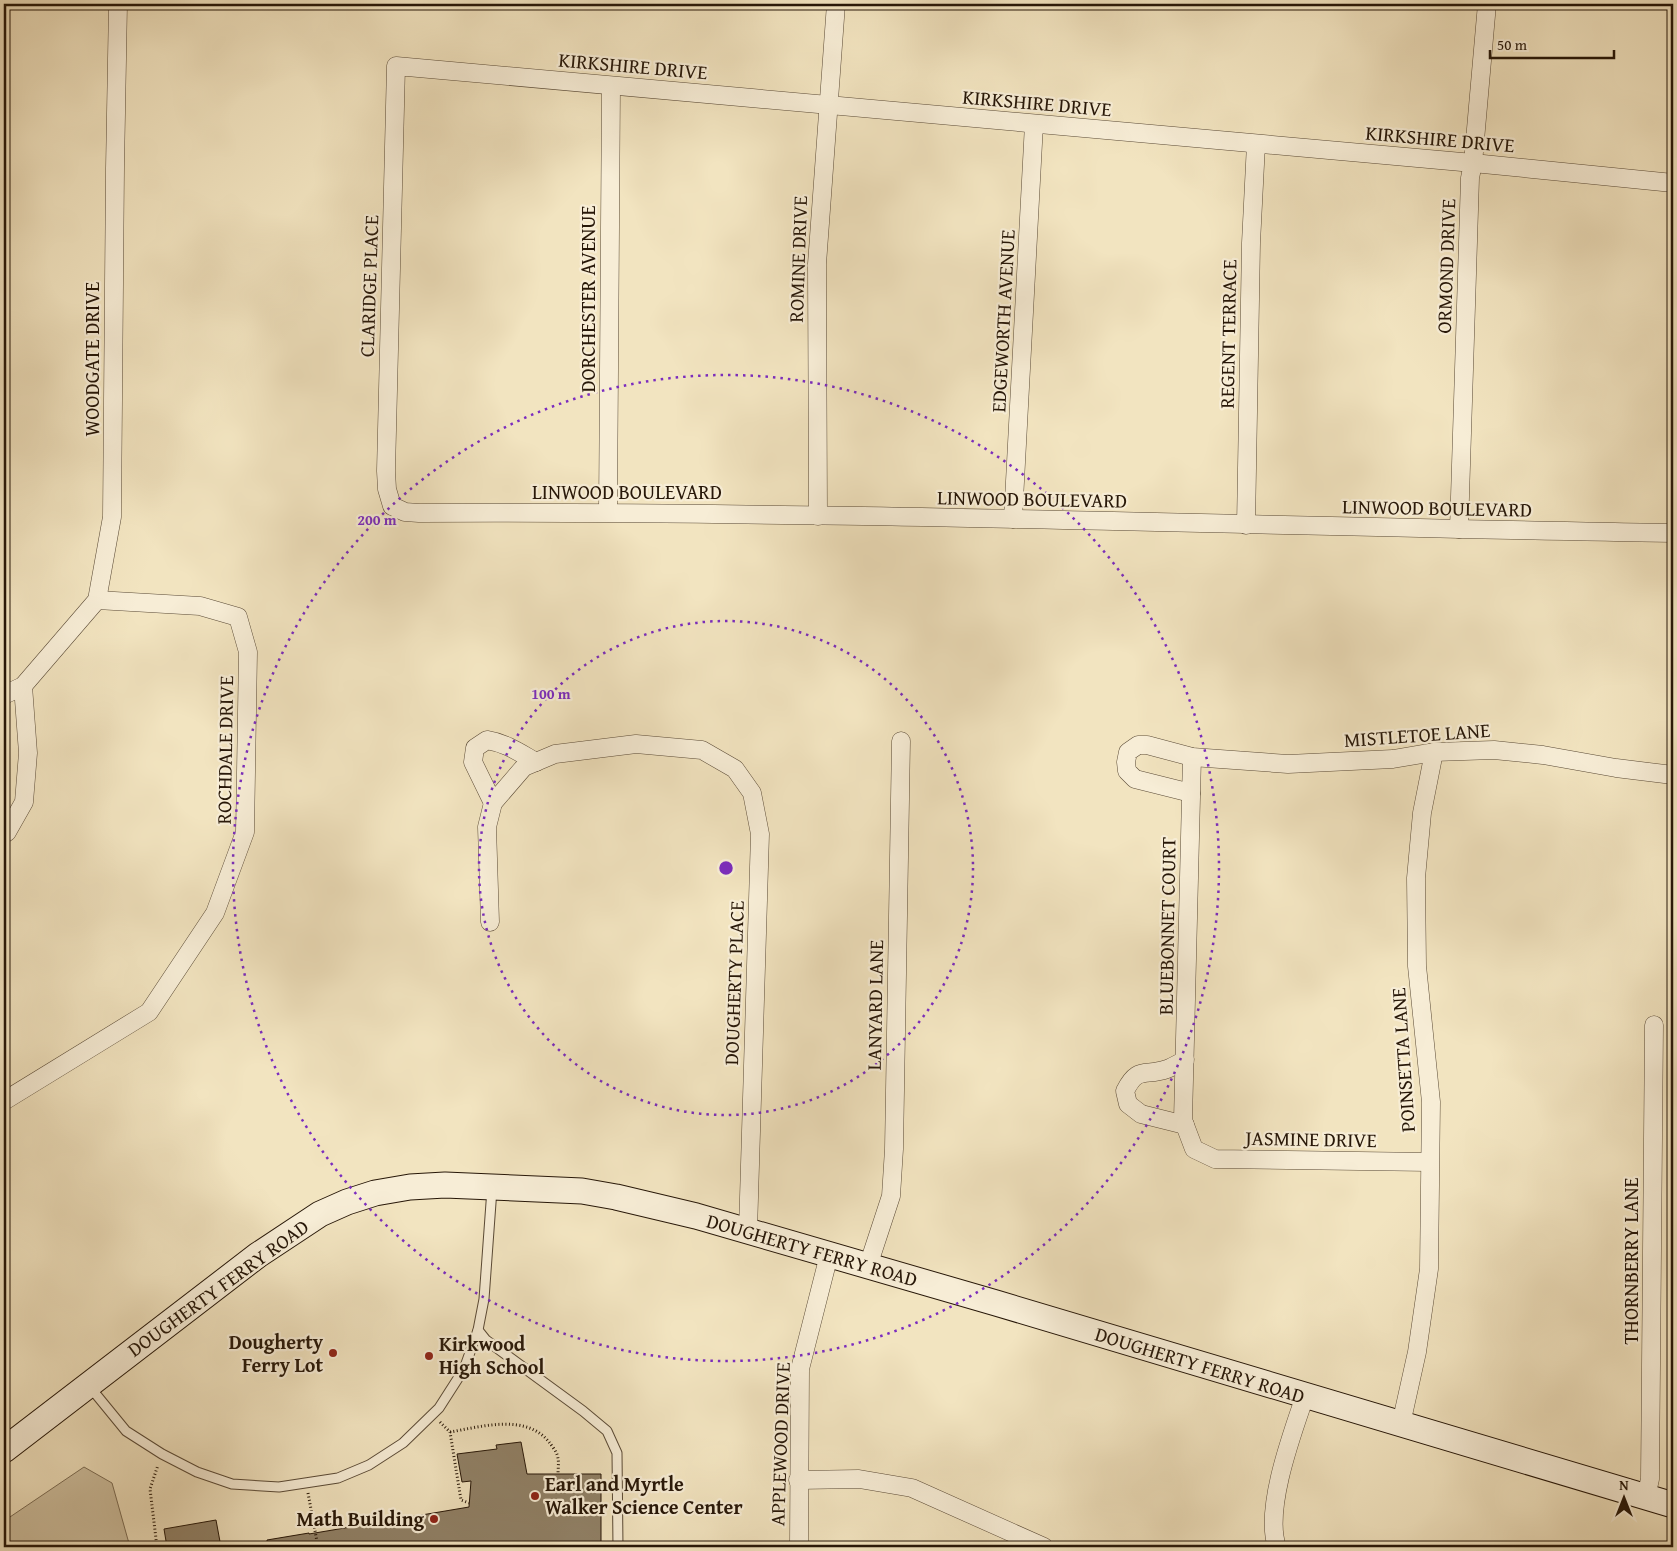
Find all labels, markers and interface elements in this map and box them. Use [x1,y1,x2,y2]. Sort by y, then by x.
scale bar [1490,28,1613,60]
text: 50 m [1497,34,1528,55]
street label: KIRKSHIRE DRIVE [557,45,709,86]
street label: KIRKSHIRE DRIVE [961,82,1113,123]
street label: KIRKSHIRE DRIVE [1364,118,1516,159]
street label: ROMINE DRIVE [781,195,814,323]
street label: ORMOND DRIVE [1429,198,1462,334]
street label: DORCHESTER AVENUE [573,205,602,393]
street label: CLARIDGE PLACE [352,214,385,358]
street label: EDGEWORTH AVENUE [983,229,1022,413]
street label: REGENT TERRACE [1212,259,1243,409]
street label: WOODGATE DRIVE [77,282,106,436]
street label: LINWOOD BOULEVARD [532,477,722,506]
street label: LINWOOD BOULEVARD [937,482,1127,515]
street label: LINWOOD BOULEVARD [1342,491,1532,524]
text: 200 m [357,509,397,530]
street label: ROCHDALE DRIVE [209,675,240,825]
text: 100 m [531,683,571,704]
street label: MISTLETOE LANE [1343,715,1491,754]
street label: BLUEBONNET COURT [1150,837,1183,1015]
centre of rings [717,859,735,877]
street label: DOUGHERTY PLACE [716,900,751,1066]
street label: LANYARD LANE [859,939,890,1071]
street label: POINSETTA LANE [1383,987,1422,1133]
street label: JASMINE DRIVE [1242,1123,1377,1154]
street label: THORNBERRY LANE [1616,1177,1645,1345]
street label: DOUGHERTY FERRY ROAD [703,1206,921,1294]
street label: DOUGHERTY FERRY ROAD [121,1212,314,1363]
street label: DOUGHERTY FERRY ROAD [1092,1319,1309,1410]
place label: Dougherty Ferry Lot [229,1327,324,1379]
place label: Kirkwood High School [439,1329,545,1381]
marker: Dougherty Ferry Lot [327,1347,339,1359]
marker: Kirkwood High School [423,1350,435,1362]
street label: APPLEWOOD DRIVE [762,1362,797,1526]
place label: Earl and Myrtle Walker Science Center [545,1469,743,1521]
north arrow [1600,1474,1650,1524]
text: N [1619,1475,1629,1495]
marker: Earl and Myrtle Walker Science Center [529,1490,541,1502]
place label: Math Building [296,1504,424,1533]
marker: Math Building [428,1513,440,1525]

